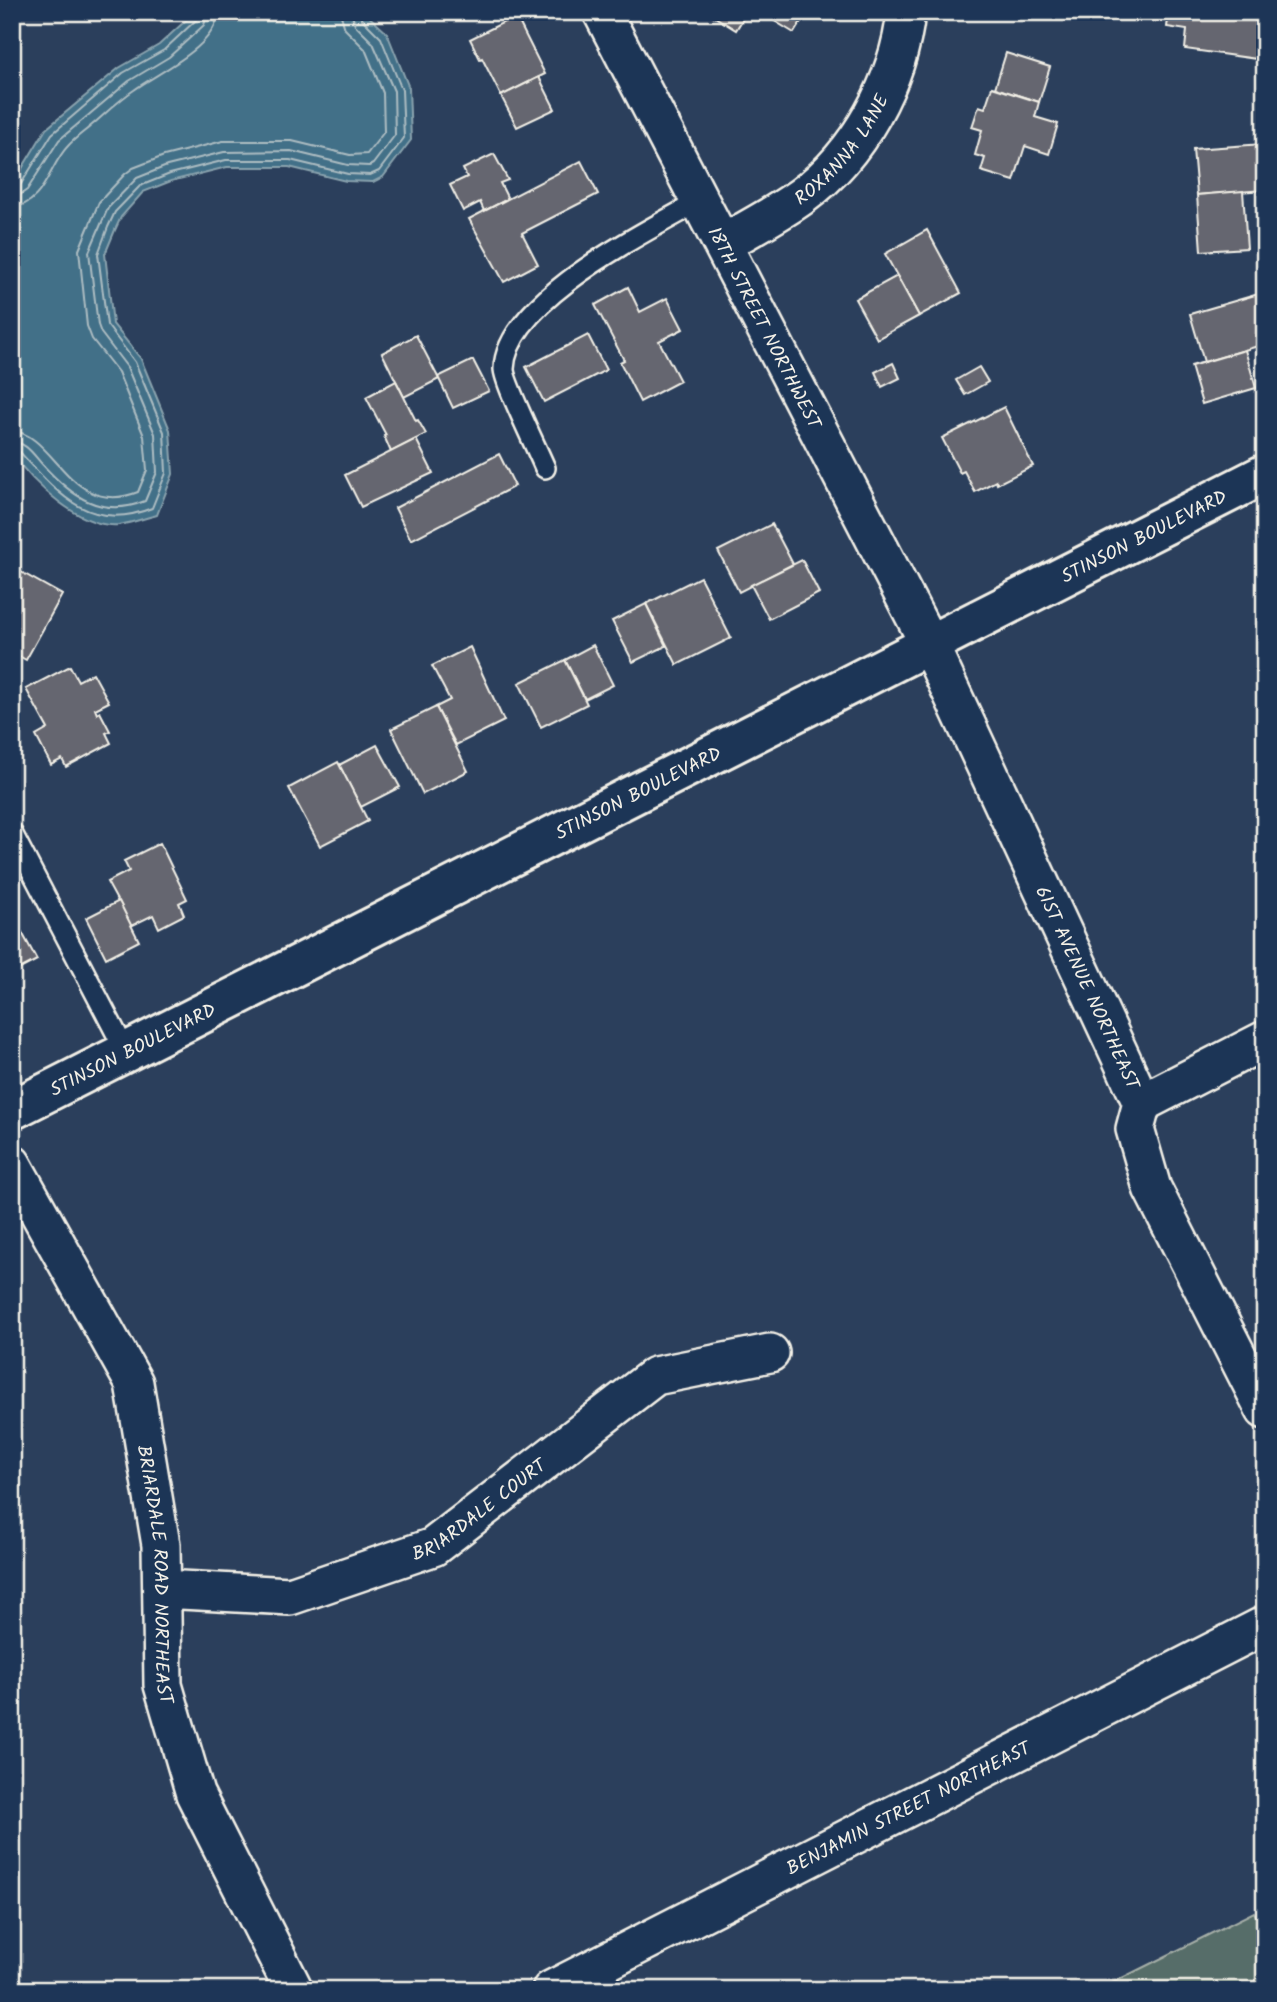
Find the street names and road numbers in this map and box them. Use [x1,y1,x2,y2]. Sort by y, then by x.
street label: ROXANNA LANE [789,89,898,214]
street label: 18TH STREET NORTHWEST [699,222,829,436]
street label: STINSON BOULEVARD [1056,483,1233,592]
street label: STINSON BOULEVARD [551,739,727,849]
street label: 61ST AVENUE NORTHEAST [1026,881,1148,1097]
street label: STINSON BOULEVARD [45,996,222,1105]
street label: BRIARDALE ROAD NORTHEAST [128,1443,181,1710]
street label: BRIARDALE COURT [408,1451,555,1570]
street label: BENJAMIN STREET NORTHEAST [782,1733,1038,1884]

